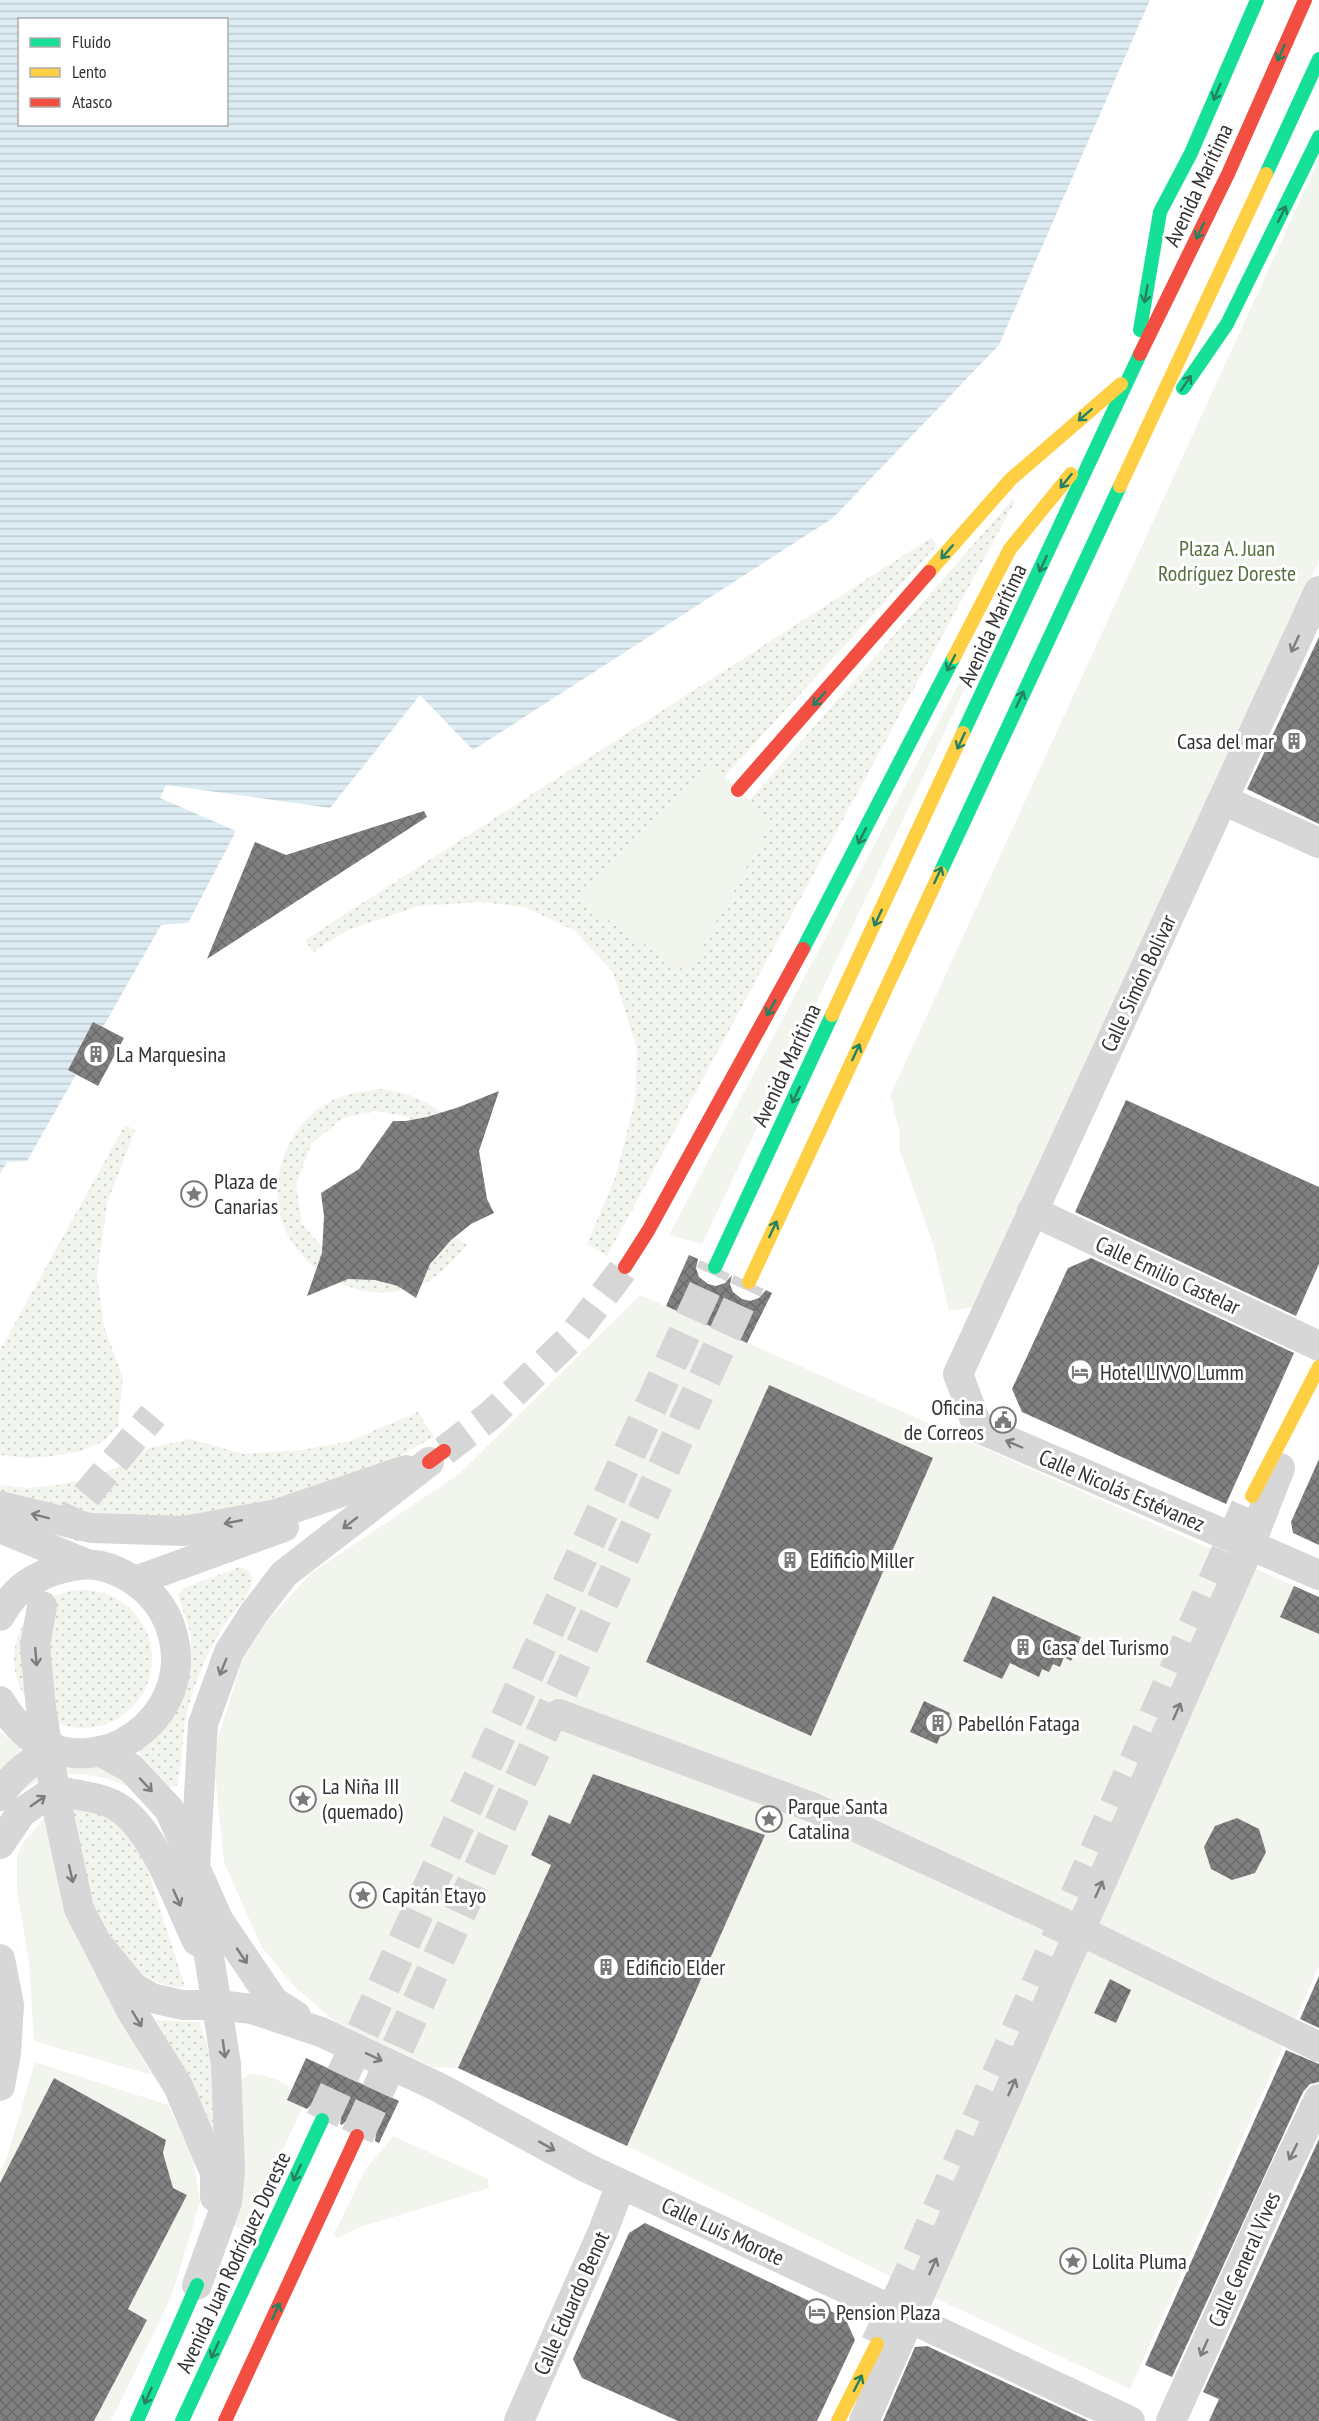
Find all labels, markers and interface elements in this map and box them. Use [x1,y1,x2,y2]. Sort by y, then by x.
legend [18,18,228,126]
text: Fluido [72,30,111,53]
one-way arrow [1275,44,1287,62]
text: Lento [72,60,107,83]
one-way arrow [1211,83,1222,101]
text: Atasco [72,90,113,113]
street label: Avenida Marítima [1157,119,1239,251]
one-way arrow [1277,205,1289,223]
one-way arrow [1194,221,1205,239]
one-way arrow [1140,284,1151,304]
one-way arrow [1180,375,1192,392]
one-way arrow [1078,408,1093,422]
one-way arrow [1059,472,1072,488]
park label: Plaza A. Juan Rodríguez Doreste [1158,534,1296,587]
one-way arrow [940,544,954,559]
one-way arrow [1036,555,1048,573]
street label: Avenida Marítima [951,559,1033,691]
one-way arrow [1288,635,1300,653]
one-way arrow [945,653,957,671]
one-way arrow [1015,690,1027,708]
one-way arrow [812,691,826,706]
building icon: Casa del mar [1279,726,1309,756]
place label: Casa del mar [1177,727,1274,755]
one-way arrow [954,732,966,750]
one-way arrow [856,827,868,844]
one-way arrow [933,867,944,885]
one-way arrow [872,909,883,927]
street label: Calle Simón Bolivar [1094,910,1182,1056]
street label: Avenida Marítima [745,999,827,1131]
one-way arrow [765,999,777,1016]
building icon: La Marquesina [81,1039,111,1069]
place label: La Marquesina [116,1040,226,1068]
one-way arrow [850,1044,862,1062]
one-way arrow [789,1085,801,1103]
place label: Plaza de Canarias [214,1167,278,1220]
place icon: Plaza de Canarias [179,1179,209,1209]
one-way arrow [768,1220,780,1238]
street label: Calle Emilio Castelar [1091,1229,1245,1321]
hotel icon: Hotel LIVVO Lumm [1065,1357,1095,1387]
place label: Hotel LIVVO Lumm [1100,1358,1244,1386]
place label: Oficina de Correos [904,1393,984,1446]
public building icon: Oficina de Correos [988,1405,1018,1435]
one-way arrow [1006,1437,1024,1449]
street label: Calle Nicolás Estévanez [1035,1442,1209,1538]
one-way arrow [31,1510,50,1522]
one-way arrow [224,1517,243,1528]
one-way arrow [342,1517,358,1530]
building icon: Edificio Miller [775,1545,805,1575]
place label: Edificio Miller [810,1546,914,1574]
building icon: Casa del Turismo [1008,1632,1038,1662]
place label: Casa del Turismo [1042,1633,1169,1661]
one-way arrow [31,1646,42,1666]
one-way arrow [217,1658,228,1676]
one-way arrow [1172,1702,1183,1720]
building icon: Pabellón Fataga [923,1708,953,1738]
place label: Pabellón Fataga [958,1709,1080,1737]
place label: La Niña III (quemado) [322,1772,403,1825]
one-way arrow [139,1777,153,1792]
place icon: La Niña III (quemado) [288,1784,318,1814]
place label: Parque Santa Catalina [788,1792,888,1845]
one-way arrow [30,1795,46,1807]
place icon: Parque Santa Catalina [754,1804,784,1834]
one-way arrow [66,1863,77,1883]
place icon: Capitán Etayo [348,1880,378,1910]
place label: Capitán Etayo [382,1881,486,1909]
one-way arrow [1094,1881,1105,1899]
one-way arrow [172,1889,183,1907]
one-way arrow [236,1947,248,1963]
building icon: Edificio Elder [591,1952,621,1982]
place label: Edificio Elder [626,1953,725,1981]
one-way arrow [131,2010,143,2027]
one-way arrow [218,2039,229,2059]
one-way arrow [364,2051,382,2063]
one-way arrow [1006,2079,1018,2097]
one-way arrow [538,2141,555,2153]
one-way arrow [1287,2142,1299,2160]
street label: Avenida Juan Rodríguez Doreste [169,2147,297,2377]
one-way arrow [291,2164,303,2182]
street label: Calle General Vives [1202,2187,1286,2331]
street label: Calle Luis Morote [657,2190,789,2272]
street label: Calle Eduardo Benot [527,2227,615,2379]
place icon: Lolita Pluma [1058,2246,1088,2276]
place label: Lolita Pluma [1092,2247,1187,2275]
one-way arrow [928,2257,940,2275]
hotel icon: Pension Plaza [802,2297,832,2327]
place label: Pension Plaza [836,2298,941,2326]
one-way arrow [271,2302,283,2320]
one-way arrow [1198,2339,1210,2357]
one-way arrow [209,2340,221,2358]
one-way arrow [853,2374,864,2392]
one-way arrow [142,2386,153,2404]

